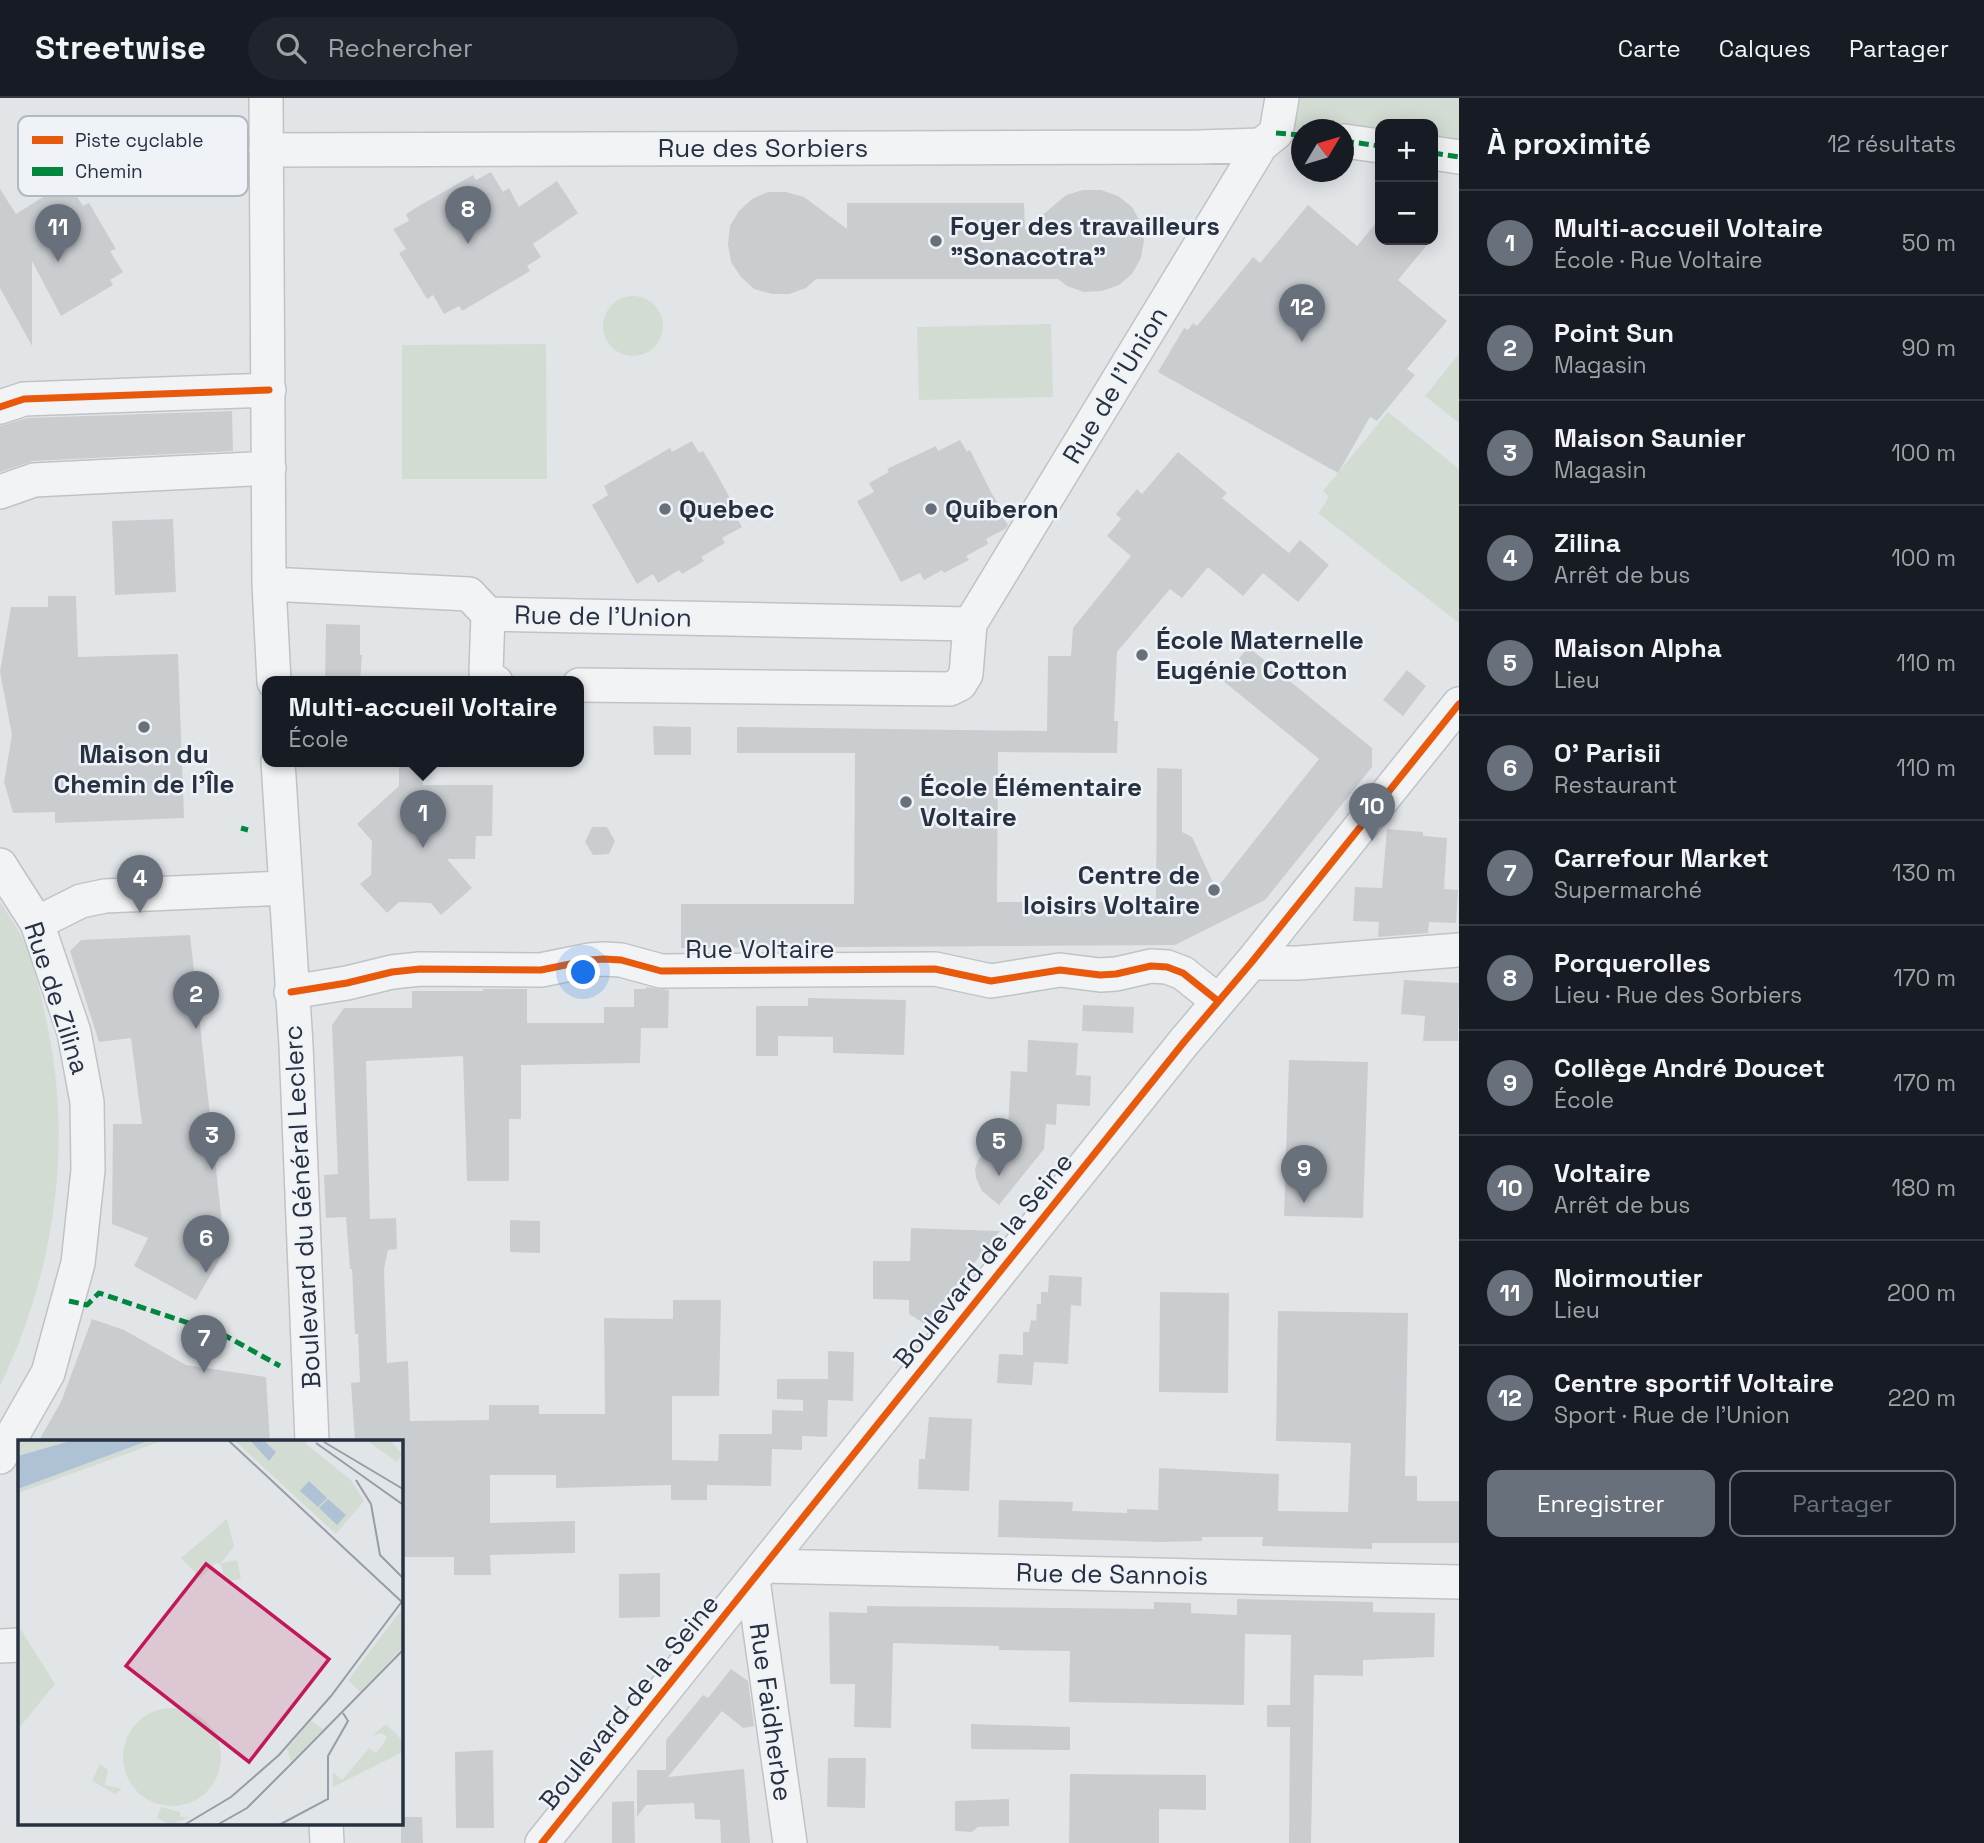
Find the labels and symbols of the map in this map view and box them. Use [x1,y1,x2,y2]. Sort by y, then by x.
legend [18,116,248,196]
north arrow [1291,119,1354,182]
text: Piste cyclable [75,128,203,153]
street label: Rue des Sorbiers [658,131,868,165]
text: Chemin [75,159,143,184]
pin: 8 [445,186,491,244]
pin: 11 [35,204,81,262]
place label: Foyer des travailleurs "Sonacotra" [950,209,1220,273]
marker: Foyer des travailleurs "Sonacotra" [928,233,944,249]
pin: 12 [1279,284,1325,342]
street label: Rue de l'Union [1055,300,1175,470]
place label: Quebec [679,492,774,526]
place label: Quiberon [945,492,1059,526]
marker: Quebec [657,501,673,517]
marker: Quiberon [923,501,939,517]
street label: Rue de l'Union [514,597,692,635]
place label: École Maternelle Eugénie Cotton [1156,623,1364,687]
marker: École Maternelle Eugénie Cotton [1134,647,1150,663]
marker: Maison du Chemin de l'Île [136,719,152,735]
place label: Maison du Chemin de l'Île [53,737,235,801]
place label: École Élémentaire Voltaire [920,770,1142,834]
pin: 10 [1349,783,1395,841]
pin: 1 [400,790,446,848]
marker: École Élémentaire Voltaire [898,794,914,810]
pin: 4 [117,855,163,913]
place label: Centre de loisirs Voltaire [1023,858,1200,922]
marker: Centre de loisirs Voltaire [1206,882,1222,898]
street label: Rue de Zilina [16,918,98,1079]
street label: Rue Voltaire [685,932,835,966]
your location [566,955,600,989]
pin: 2 [173,971,219,1029]
street label: Boulevard du Général Leclerc [275,1024,329,1390]
pin: 3 [189,1112,235,1170]
pin: 5 [976,1118,1022,1176]
street label: Boulevard de la Seine [886,1145,1080,1375]
pin: 9 [1281,1145,1327,1203]
pin: 6 [183,1215,229,1273]
pin: 7 [181,1315,227,1373]
inset map [18,1440,402,1826]
street label: Rue de Sannois [1016,1555,1208,1593]
street label: Boulevard de la Seine [532,1587,726,1817]
street label: Rue Faidherbe [742,1621,800,1803]

